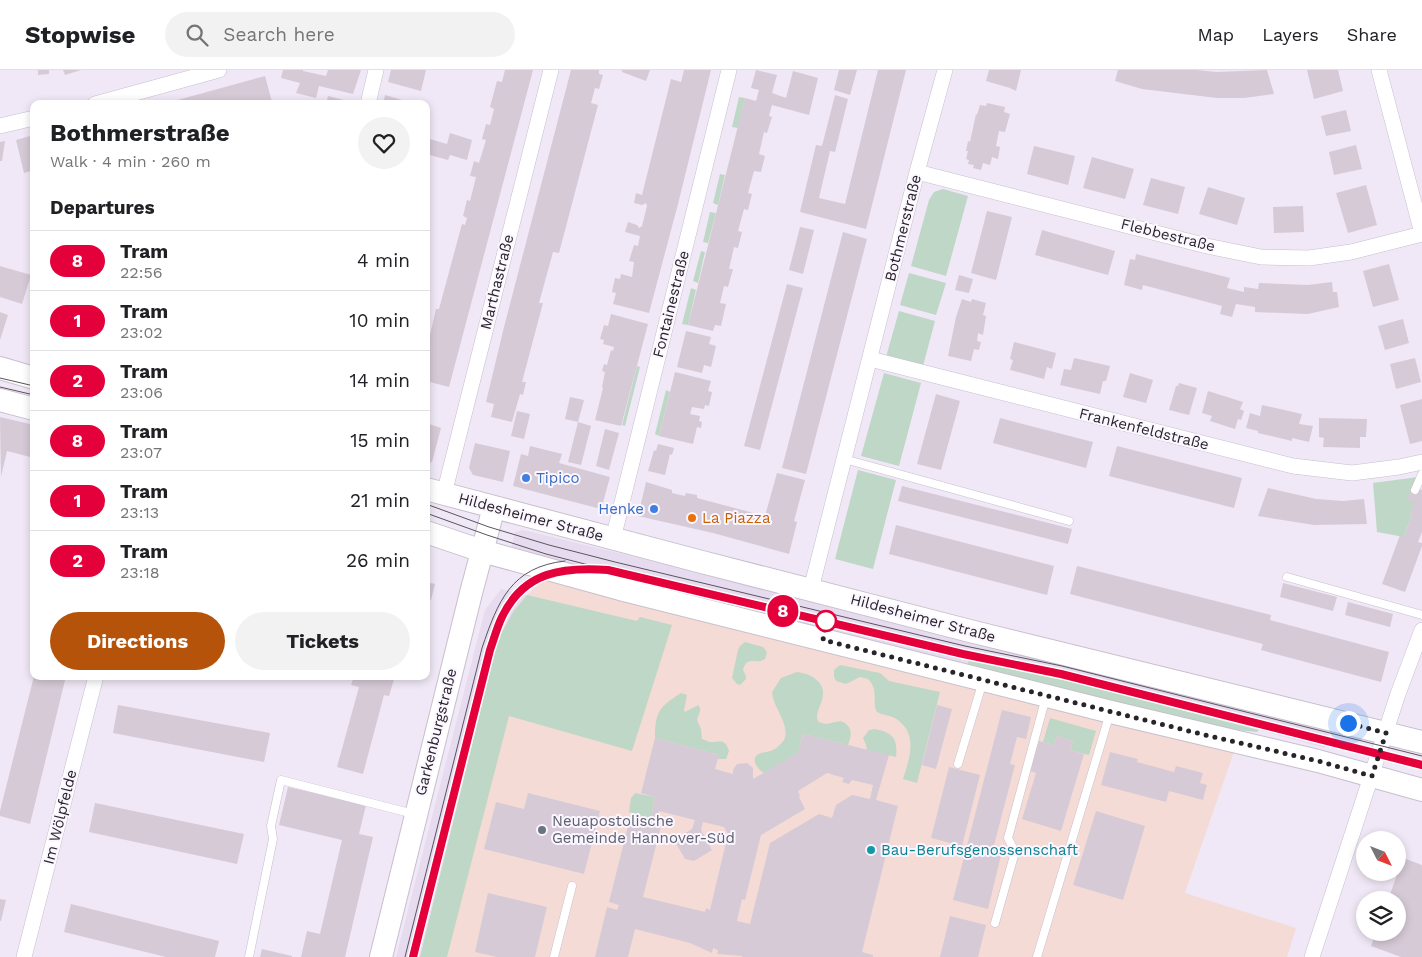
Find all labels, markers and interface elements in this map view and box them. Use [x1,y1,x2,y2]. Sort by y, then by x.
search box [165,12,515,57]
text: Stopwise [25,21,135,49]
icon: search [183,21,211,49]
text: Search here [223,23,335,46]
text: Map [1197,24,1234,45]
text: Layers [1262,24,1319,45]
text: Share [1347,24,1397,45]
button: heart [358,117,410,169]
text: Bothmerstraße [50,119,230,147]
text: Walk · 4 min · 260 m [50,152,211,171]
street label: Bothmerstraße [881,173,925,283]
text: Departures [50,196,155,219]
street label: Flebbestraße [1119,215,1217,255]
street label: Marthastraße [476,233,518,331]
text: Tram [120,240,168,263]
text: 4 min [357,249,410,272]
street label: Fontainestraße [649,249,693,359]
text: 8 [72,250,83,271]
text: 22:56 [120,263,162,282]
text: Tram [120,300,168,323]
text: 10 min [349,309,410,332]
text: 1 [74,310,81,331]
text: 23:02 [120,323,163,342]
text: Tram [120,360,168,383]
text: 14 min [350,369,410,392]
text: 2 [72,370,83,391]
text: 23:06 [120,383,163,402]
street label: Frankenfeldstraße [1077,404,1211,454]
text: Tram [120,420,168,443]
text: 15 min [350,429,410,452]
text: 8 [72,430,83,451]
text: 23:07 [120,443,162,462]
place label: Tipico [536,469,580,487]
marker: Tipico [520,472,532,484]
text: Tram [120,480,168,503]
text: 21 min [350,489,410,512]
street label: Hildesheimer Straße [456,489,606,545]
text: 1 [74,490,81,511]
place label: Henke [598,500,644,518]
text: 23:13 [120,503,159,522]
marker: Henke [648,503,660,515]
place label: La Piazza [702,509,771,527]
marker: La Piazza [686,512,698,524]
text: Tram [120,540,168,563]
text: 26 min [346,549,410,572]
text: 2 [72,550,83,571]
text: 23:18 [120,563,160,582]
street label: Hildesheimer Straße [848,590,998,646]
line badge: 8 [767,595,799,627]
text: 8 [777,600,789,621]
unlabelled marker [815,610,837,632]
button: Directions [50,612,225,670]
button: Tickets [235,612,410,670]
street label: Garkenburgstraße [411,666,461,798]
your location [1336,711,1361,736]
street label: Im Wölpfelde [40,768,80,866]
place label: Neuapostolische Gemeinde Hannover-Süd [552,812,735,847]
marker: Neuapostolische Gemeinde Hannover-Süd [536,824,548,836]
north arrow [1356,831,1406,881]
map controls [1356,831,1406,941]
place label: Bau-Berufsgenossenschaft [881,841,1079,859]
marker: Bau-Berufsgenossenschaft [865,844,877,856]
button: layers [1356,891,1406,941]

